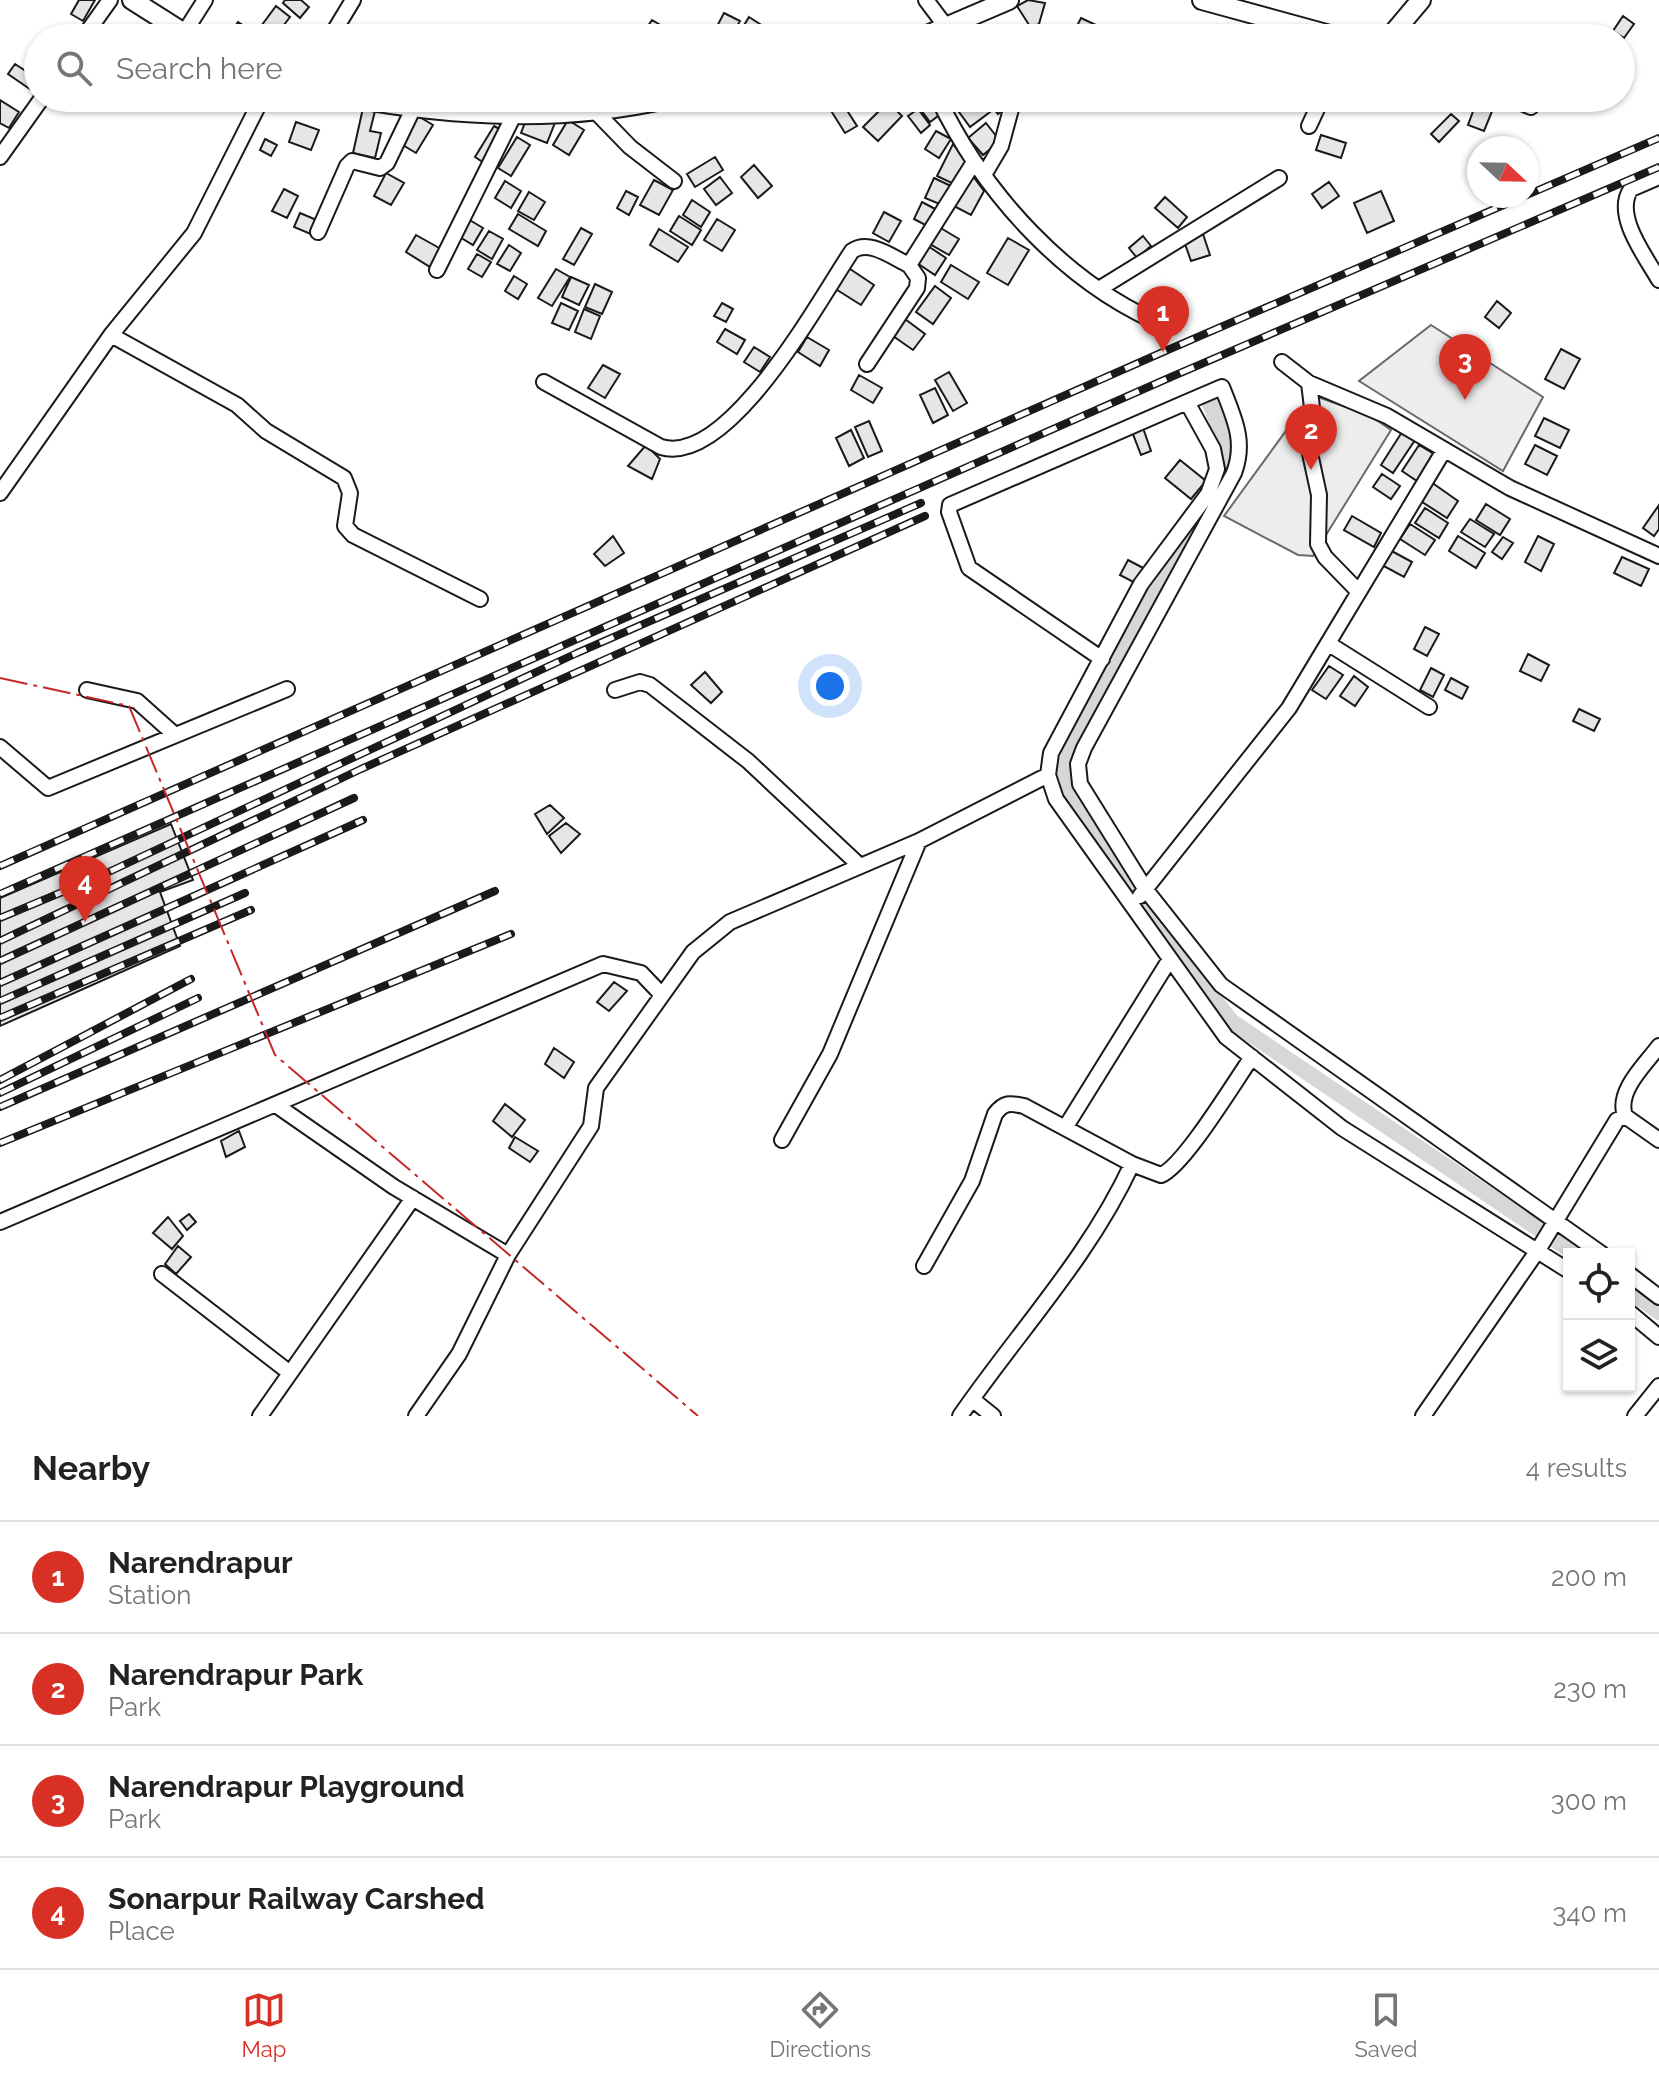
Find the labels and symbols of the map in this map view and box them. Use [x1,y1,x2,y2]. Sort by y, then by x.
north arrow [1467,136,1539,208]
pin: 1 [1137,286,1189,352]
pin: 3 [1439,334,1491,400]
pin: 2 [1285,404,1337,470]
your location [810,666,850,706]
pin: 4 [59,856,111,922]

